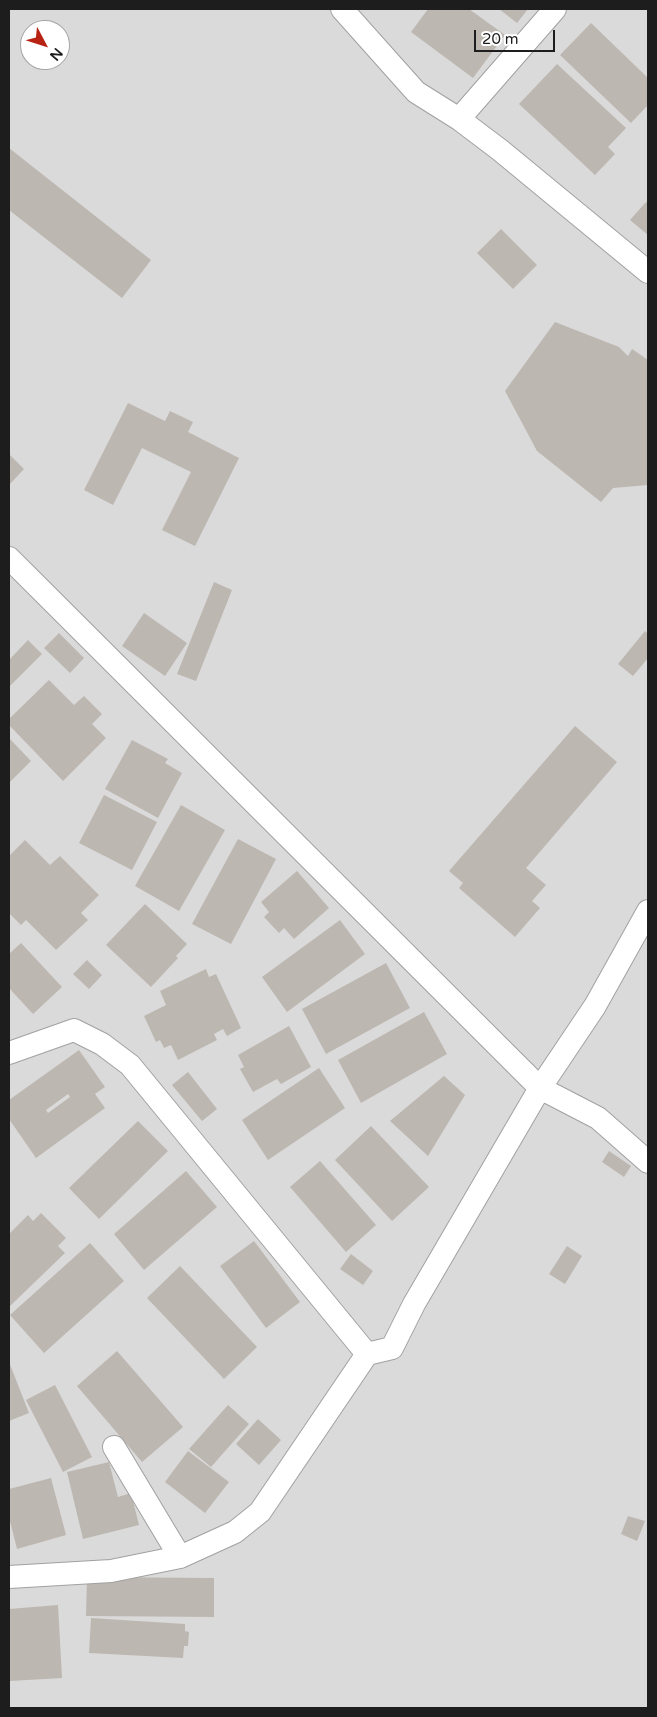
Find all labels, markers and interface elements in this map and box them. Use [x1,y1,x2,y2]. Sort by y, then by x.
north arrow [20,20,70,70]
scale bar [477,20,558,52]
text: 20 m [482,30,519,48]
text: N [46,45,66,64]

